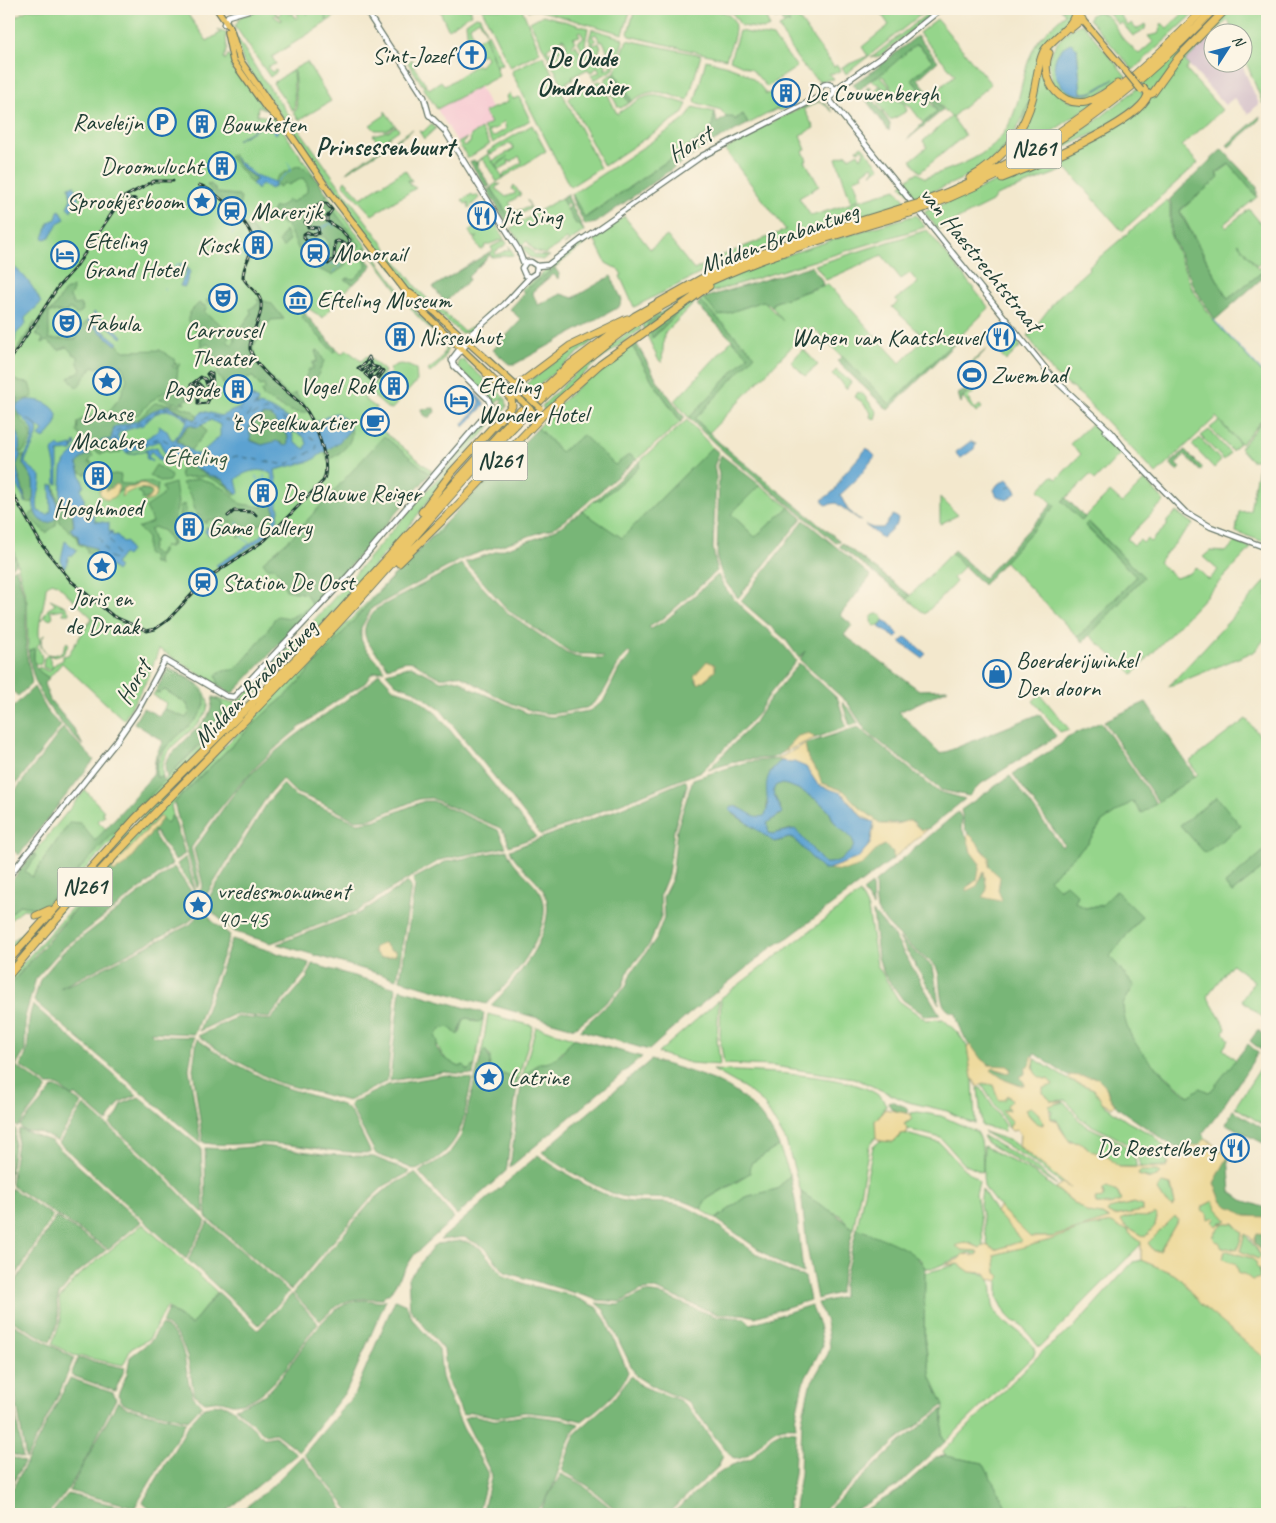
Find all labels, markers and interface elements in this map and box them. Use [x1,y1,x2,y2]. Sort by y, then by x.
north arrow [1204,22,1254,72]
text: N [1229,32,1249,51]
place label: Sint-Jozef [372,40,458,70]
church icon: Sint-Jozef [457,40,487,70]
district label: De Oude Omdraaier [537,42,630,103]
building icon: De Couwenbergh [771,78,801,108]
place label: De Couwenbergh [805,78,940,108]
place label: Raveleijn [73,107,144,137]
parking icon: Raveleijn [147,107,177,137]
building icon: Bouwketen [187,109,217,139]
place label: Bouwketen [221,109,308,139]
street label: Horst [662,118,720,169]
road number: N261 [1006,130,1062,168]
district label: Prinsessenbuurt [316,131,458,163]
place label: Droomvlucht [100,151,205,181]
building icon: Droomvlucht [207,151,237,181]
street label: van Haestrechtstraat [913,180,1051,340]
place label: Sprookjesboom [66,186,186,216]
place icon: Sprookjesboom [187,186,217,216]
street label: Midden-Brabantweg [696,195,864,281]
station icon: Marerijk [217,196,247,226]
place label: Marerijk [251,196,324,226]
restaurant icon: Jit Sing [467,201,497,231]
place label: Jit Sing [500,201,564,231]
place label: Efteling Grand Hotel [84,226,186,284]
place label: Kiosk [197,230,241,260]
building icon: Kiosk [243,230,273,260]
station icon: Monorail [300,238,330,268]
place label: Monorail [334,238,410,268]
hotel icon: Efteling Grand Hotel [50,240,80,270]
theatre icon: Carrousel Theater [208,283,238,313]
museum icon: Efteling Museum [283,285,313,315]
place label: Efteling Museum [317,285,452,315]
theatre icon: Fabula [52,308,82,338]
place label: Fabula [86,308,142,338]
place label: Carrousel Theater [185,315,265,373]
building icon: Nissenhut [385,322,415,352]
place label: Nissenhut [419,322,503,352]
place label: Wapen van Kaatsheuvel [792,322,986,352]
restaurant icon: Wapen van Kaatsheuvel [986,322,1016,352]
sports icon: Zwembad [957,360,987,390]
place label: Zwembad [991,360,1071,390]
place icon: Danse Macabre [92,366,122,396]
place label: Vogel Rok [300,371,377,401]
building icon: Vogel Rok [379,371,409,401]
place label: Efteling Wonder Hotel [478,371,592,429]
place label: Pagode [164,374,221,404]
building icon: Pagode [223,374,253,404]
hotel icon: Efteling Wonder Hotel [444,385,474,415]
place label: Danse Macabre [71,398,146,456]
place label: 't Speelkwartier [230,407,358,437]
cafe icon: 't Speelkwartier [360,407,390,437]
park label: Efteling [164,442,228,472]
road number: N261 [472,442,528,481]
building icon: Hooghmoed [83,461,113,491]
building icon: De Blauwe Reiger [248,478,278,508]
place label: De Blauwe Reiger [282,478,423,508]
place label: Hooghmoed [53,493,146,523]
building icon: Game Gallery [174,512,204,542]
place label: Game Gallery [208,512,314,542]
place icon: Joris en de Draak [87,551,117,581]
station icon: Station De Oost [188,567,218,597]
place label: Station De Oost [222,567,356,597]
place label: Joris en de Draak [65,583,141,641]
street label: Midden-Brabantweg [186,612,325,753]
place label: Boerderijwinkel Den doorn [1016,645,1141,703]
street label: Horst [108,652,159,710]
shop icon: Boerderijwinkel Den doorn [982,659,1012,689]
road number: N261 [58,868,112,906]
place label: vredesmonument 40-45 [217,876,353,934]
place icon: vredesmonument 40-45 [183,890,213,920]
place icon: Latrine [474,1062,504,1092]
place label: Latrine [508,1062,571,1092]
place label: De Roestelberg [1097,1133,1217,1163]
restaurant icon: De Roestelberg [1220,1133,1250,1163]

